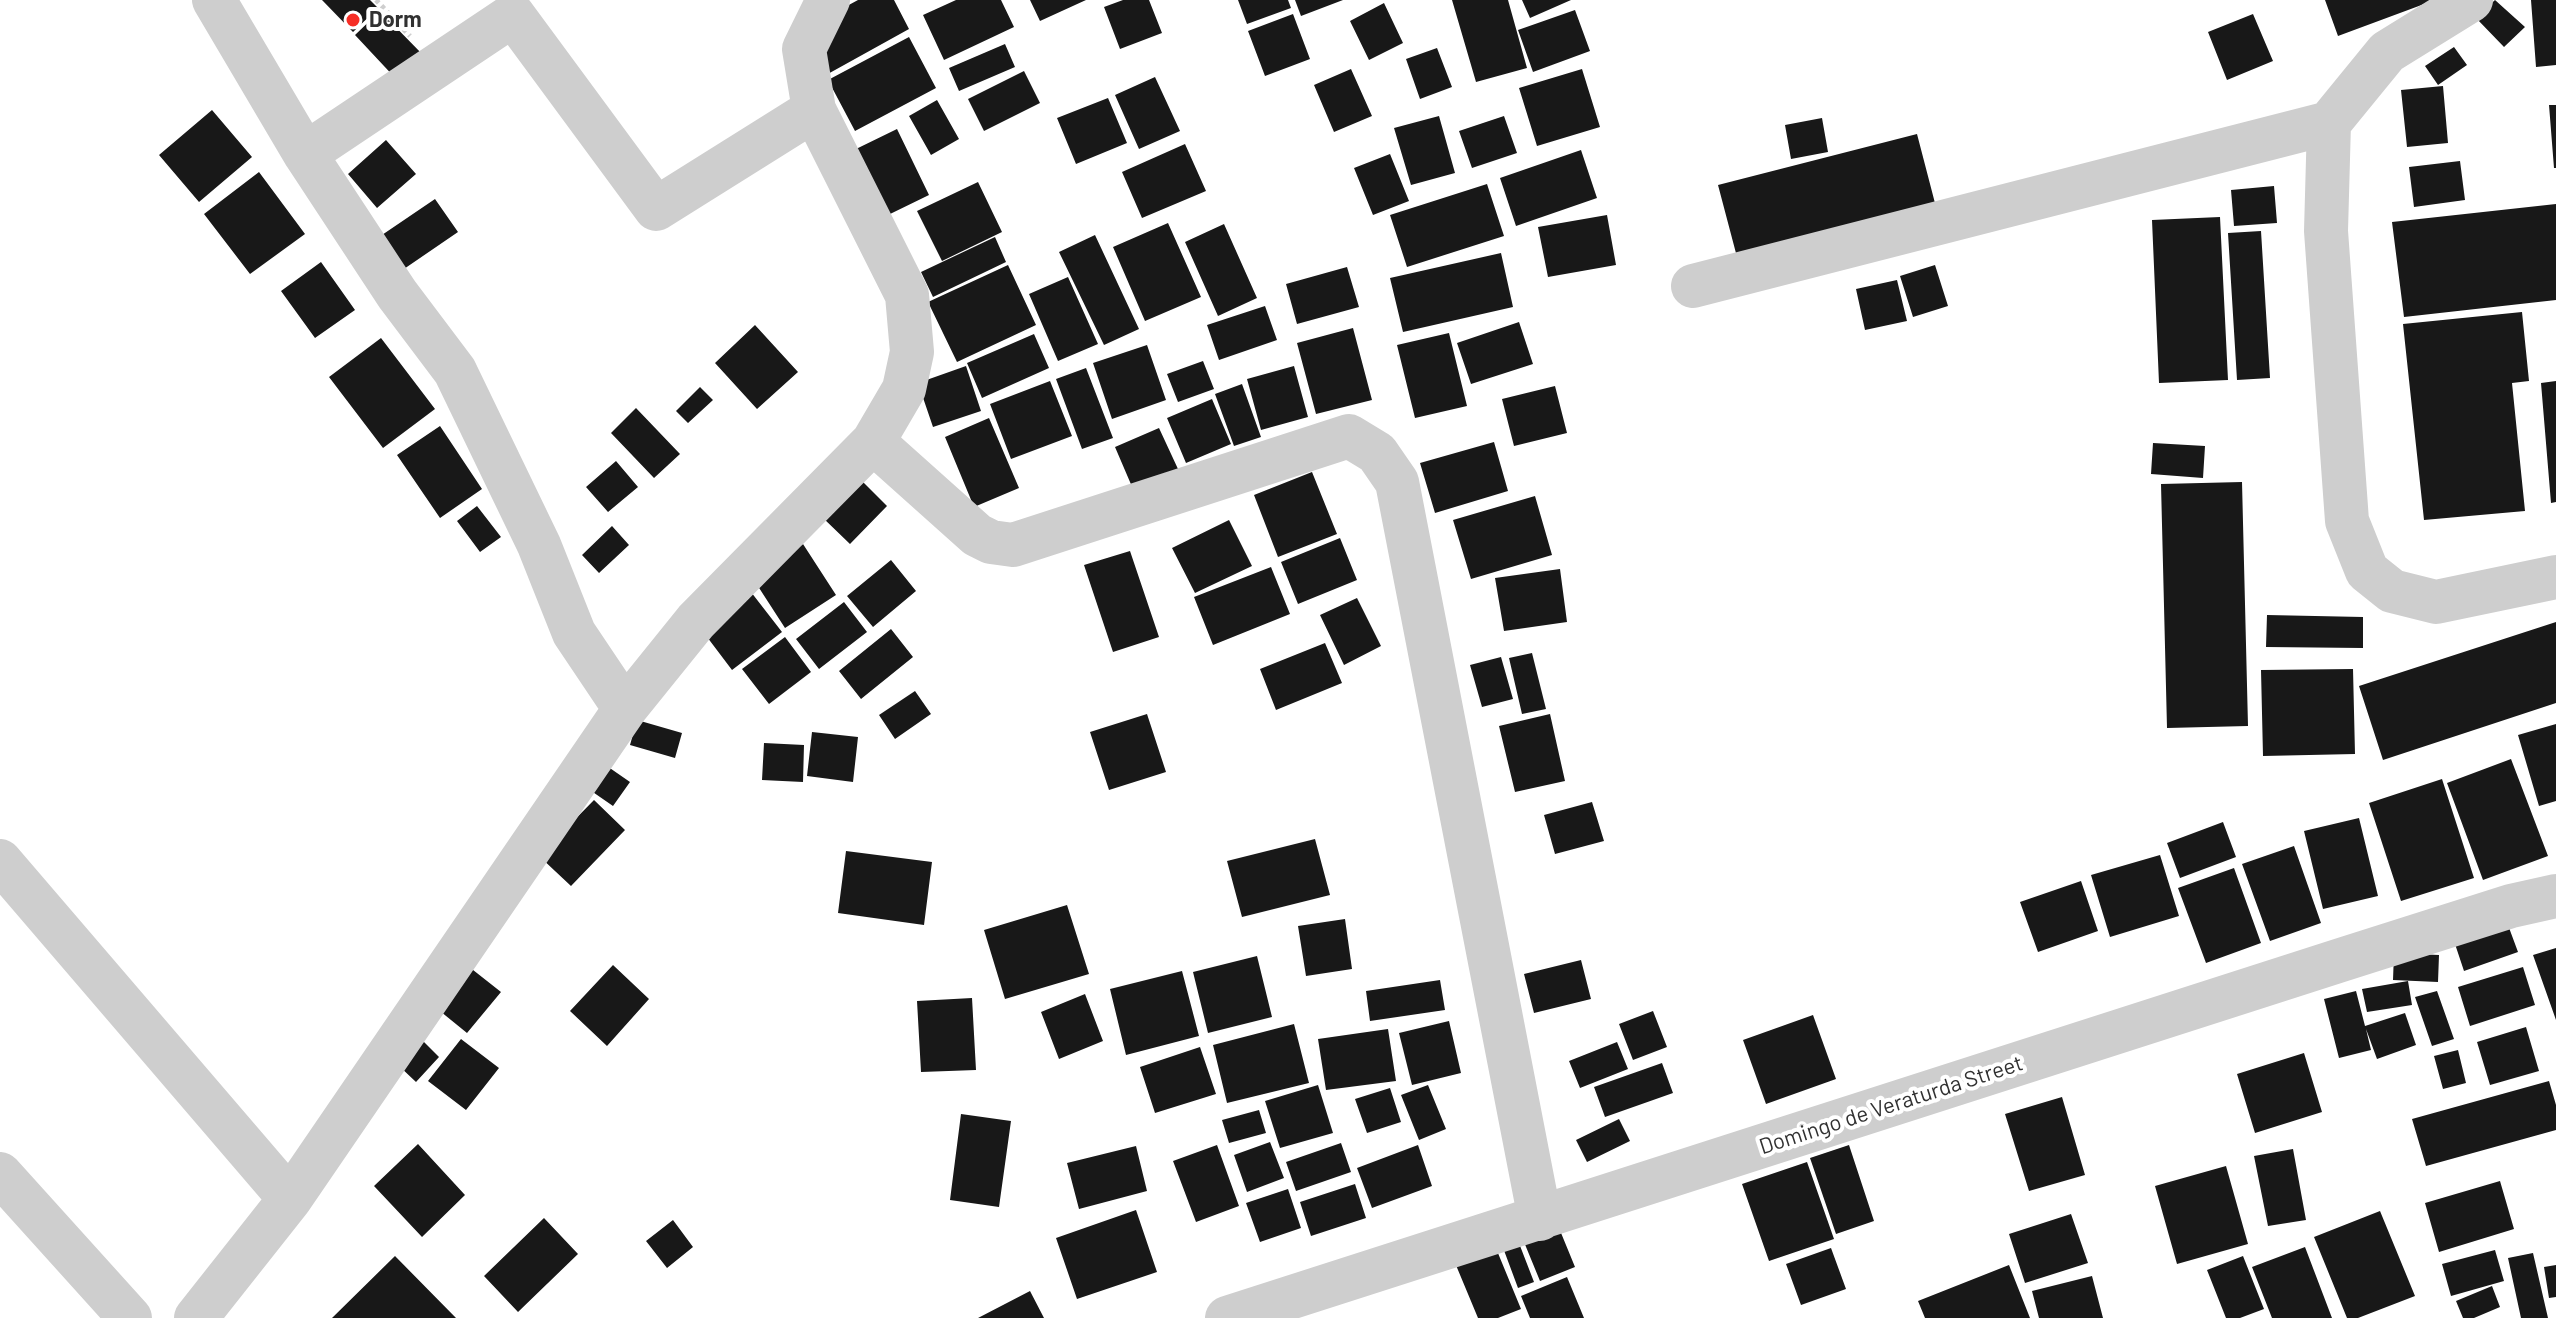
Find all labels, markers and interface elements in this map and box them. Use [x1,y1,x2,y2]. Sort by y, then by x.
place label: Dorm [369,7,422,33]
marker: Dorm [344,11,362,29]
street label: Domingo de Veraturda Street [1756,1050,2026,1160]

